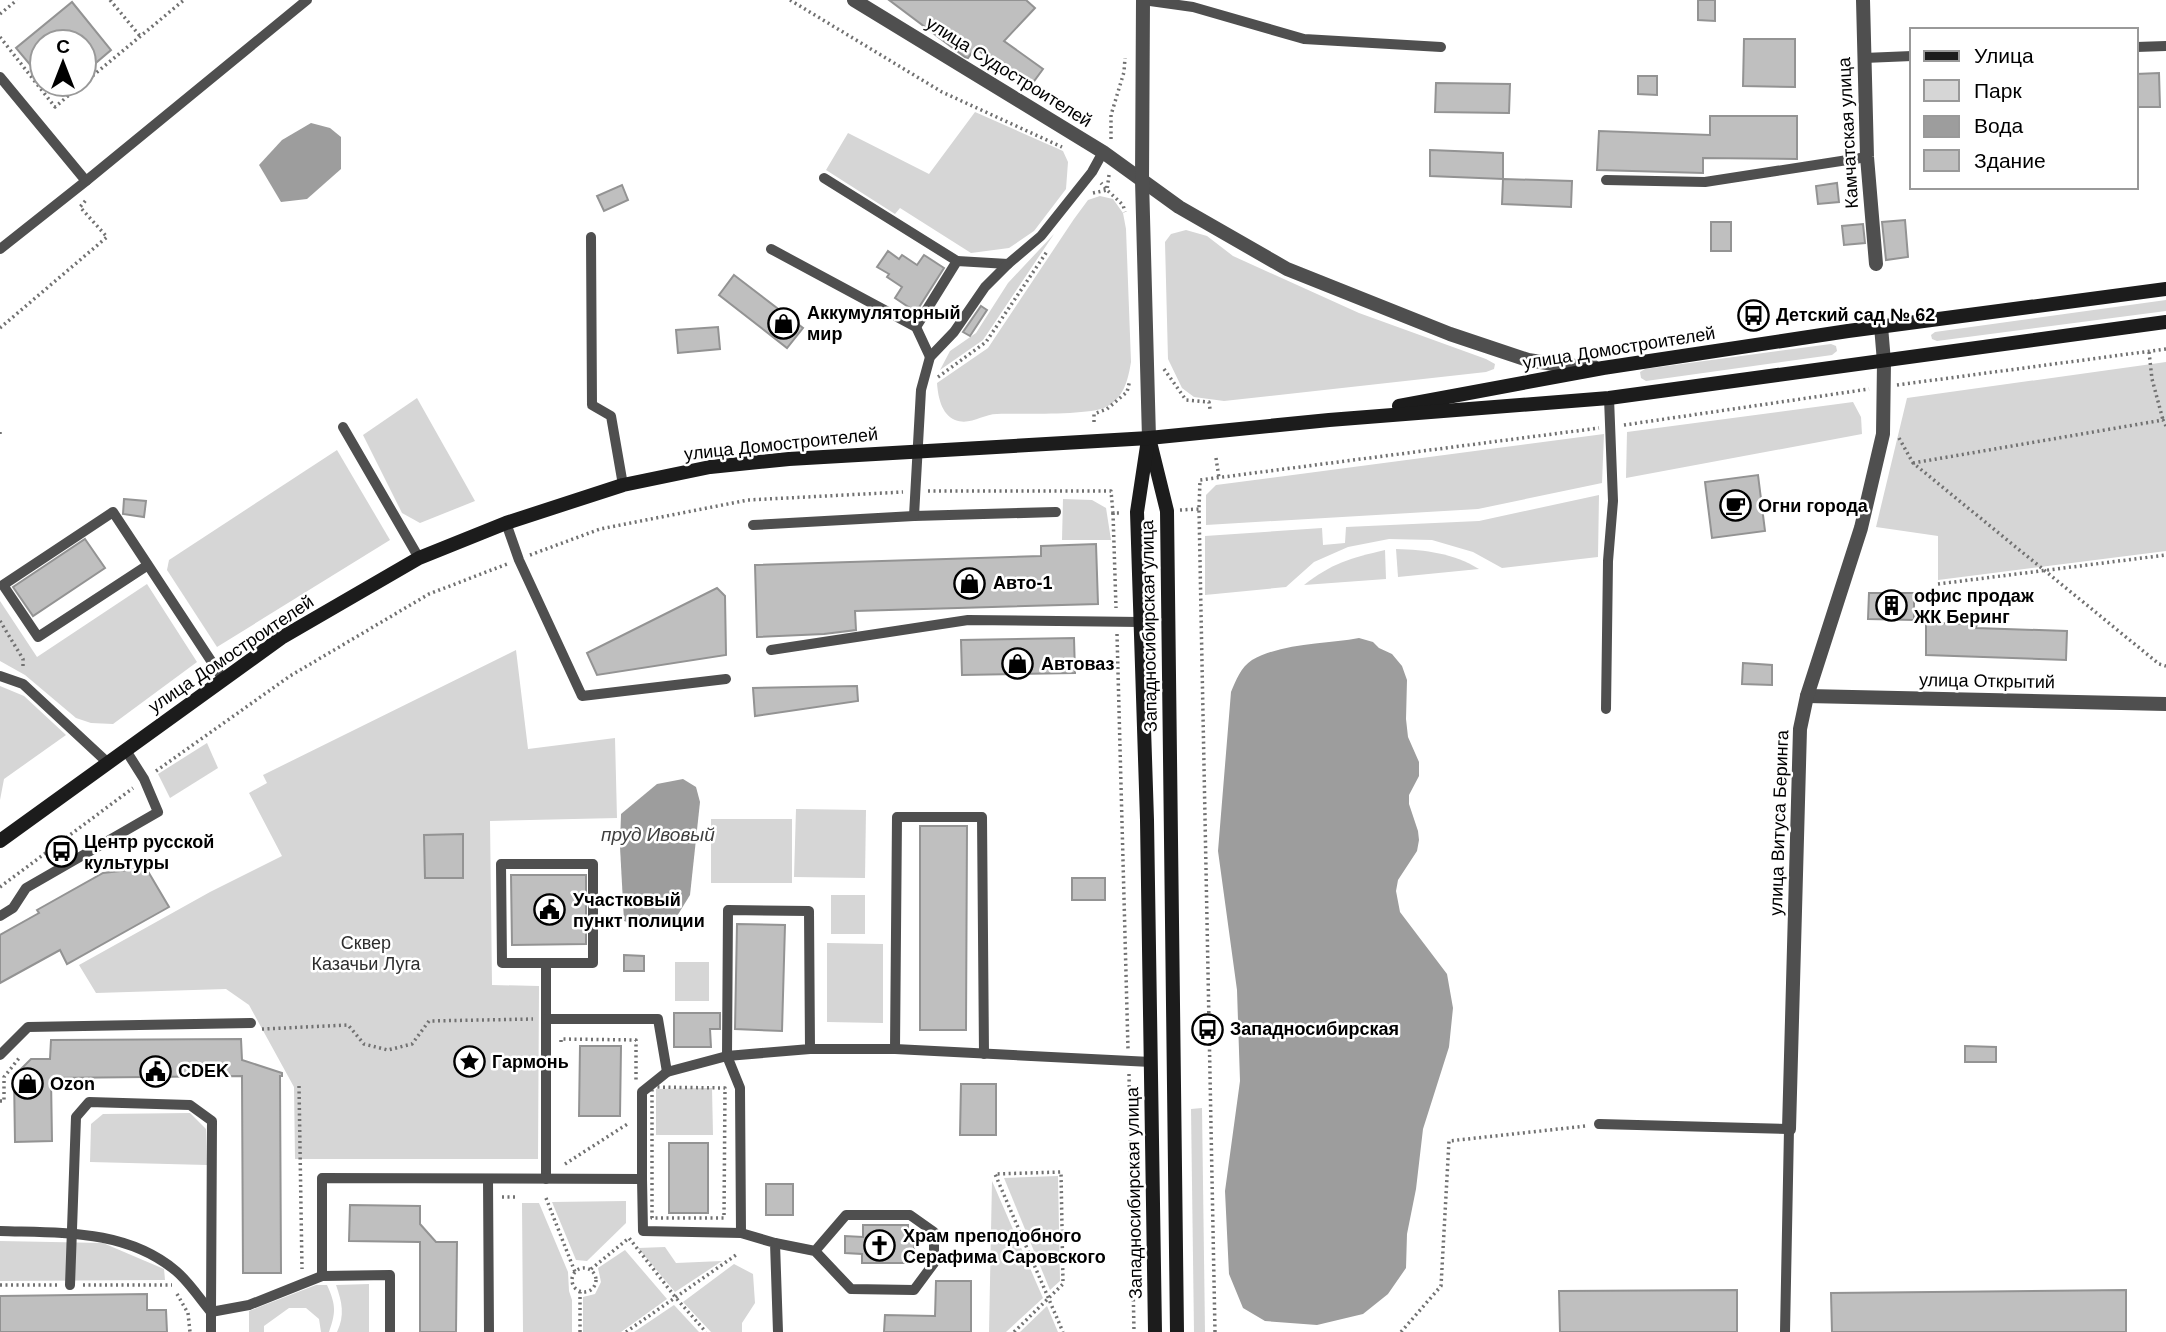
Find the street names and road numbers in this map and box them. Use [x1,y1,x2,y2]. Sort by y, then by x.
street label: улица Судостроителей [922,13,1096,131]
street label: Камчатская улица [1834,56,1862,209]
street label: улица Домостроителей [1521,323,1717,373]
street label: улица Домостроителей [683,424,879,464]
street label: Западносибирская улица [1137,519,1161,732]
street label: улица Домостроителей [145,591,317,717]
street label: улица Открытий [1919,670,2055,692]
street label: улица Витуса Беринга [1766,729,1792,916]
street label: Западносибирская улица [1122,1086,1146,1299]

